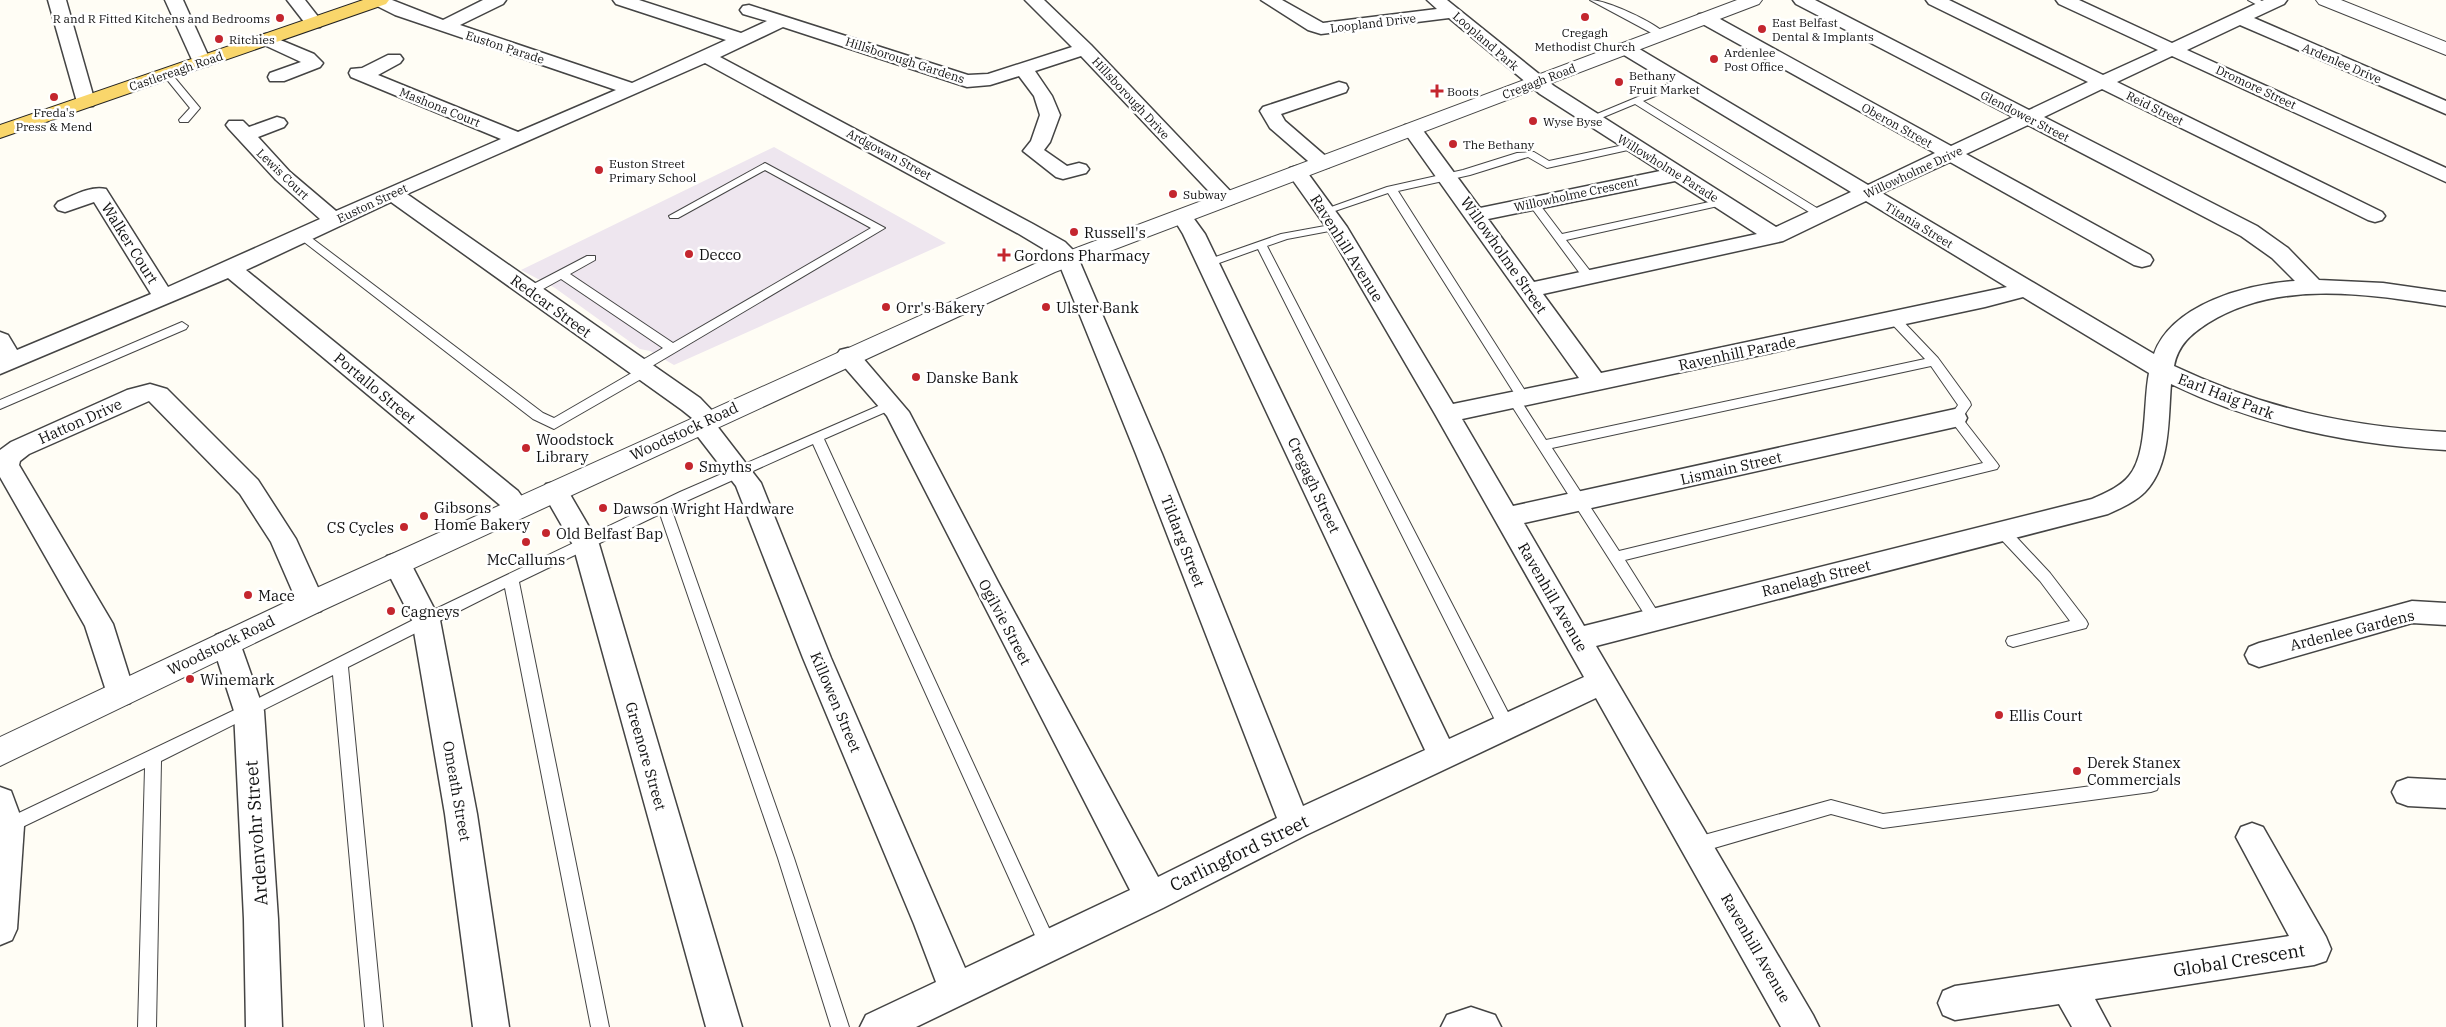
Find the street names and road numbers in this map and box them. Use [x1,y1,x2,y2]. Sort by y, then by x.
street label: Loopland Park [1450,8,1522,74]
street label: Loopland Drive [1329,10,1417,36]
street label: Euston Parade [464,27,546,67]
street label: Hillsborough Gardens [843,34,967,86]
street label: Ardenlee Drive [2300,40,2384,86]
street label: Castlereagh Road [127,48,225,94]
street label: Hillsborough Drive [1089,54,1173,142]
street label: Cregagh Road [1500,60,1578,102]
street label: Dromore Street [2213,62,2299,112]
street label: Mashona Court [397,84,483,130]
street label: Glendower Street [1978,87,2072,145]
street label: Reid Street [2124,88,2186,128]
street label: Oberon Street [1859,99,1935,151]
street label: Ardgowan Street [844,125,934,183]
street label: Willowholme Parade [1615,131,1721,205]
street label: Willowholme Drive [1861,143,1965,201]
street label: Lewis Court [254,145,312,203]
street label: Willowholme Crescent [1513,174,1639,214]
street label: Euston Street [334,180,410,226]
street label: Ravenhill Avenue [1306,191,1388,305]
street label: Willowholme Street [1457,193,1551,317]
street label: Walker Court [97,199,163,287]
street label: Titania Street [1882,199,1956,251]
street label: Redcar Street [507,270,595,342]
street label: Ravenhill Parade [1677,331,1797,375]
street label: Portallo Street [330,348,420,428]
street label: Earl Haig Park [2175,369,2277,423]
street label: Hatton Drive [35,394,125,448]
street label: Woodstock Road [627,398,741,464]
street label: Cregagh Street [1284,434,1344,536]
street label: Lismain Street [1679,447,1783,489]
street label: Tildarg Street [1157,492,1209,590]
street label: Ravenhill Avenue [1514,539,1592,655]
street label: Ranelagh Street [1760,555,1872,601]
street label: Ogilvie Street [974,576,1036,668]
street label: Ardenlee Gardens [2288,605,2416,655]
street label: Woodstock Road [164,611,278,679]
street label: Killowen Street [806,649,866,755]
street label: Greenore Street [621,700,671,812]
street label: Omeath Street [439,739,475,843]
street label: Ardenvohr Street [239,760,273,906]
street label: Carlingford Street [1166,809,1312,897]
street label: Ravenhill Avenue [1717,890,1795,1006]
street label: Global Crescent [2171,938,2307,982]

